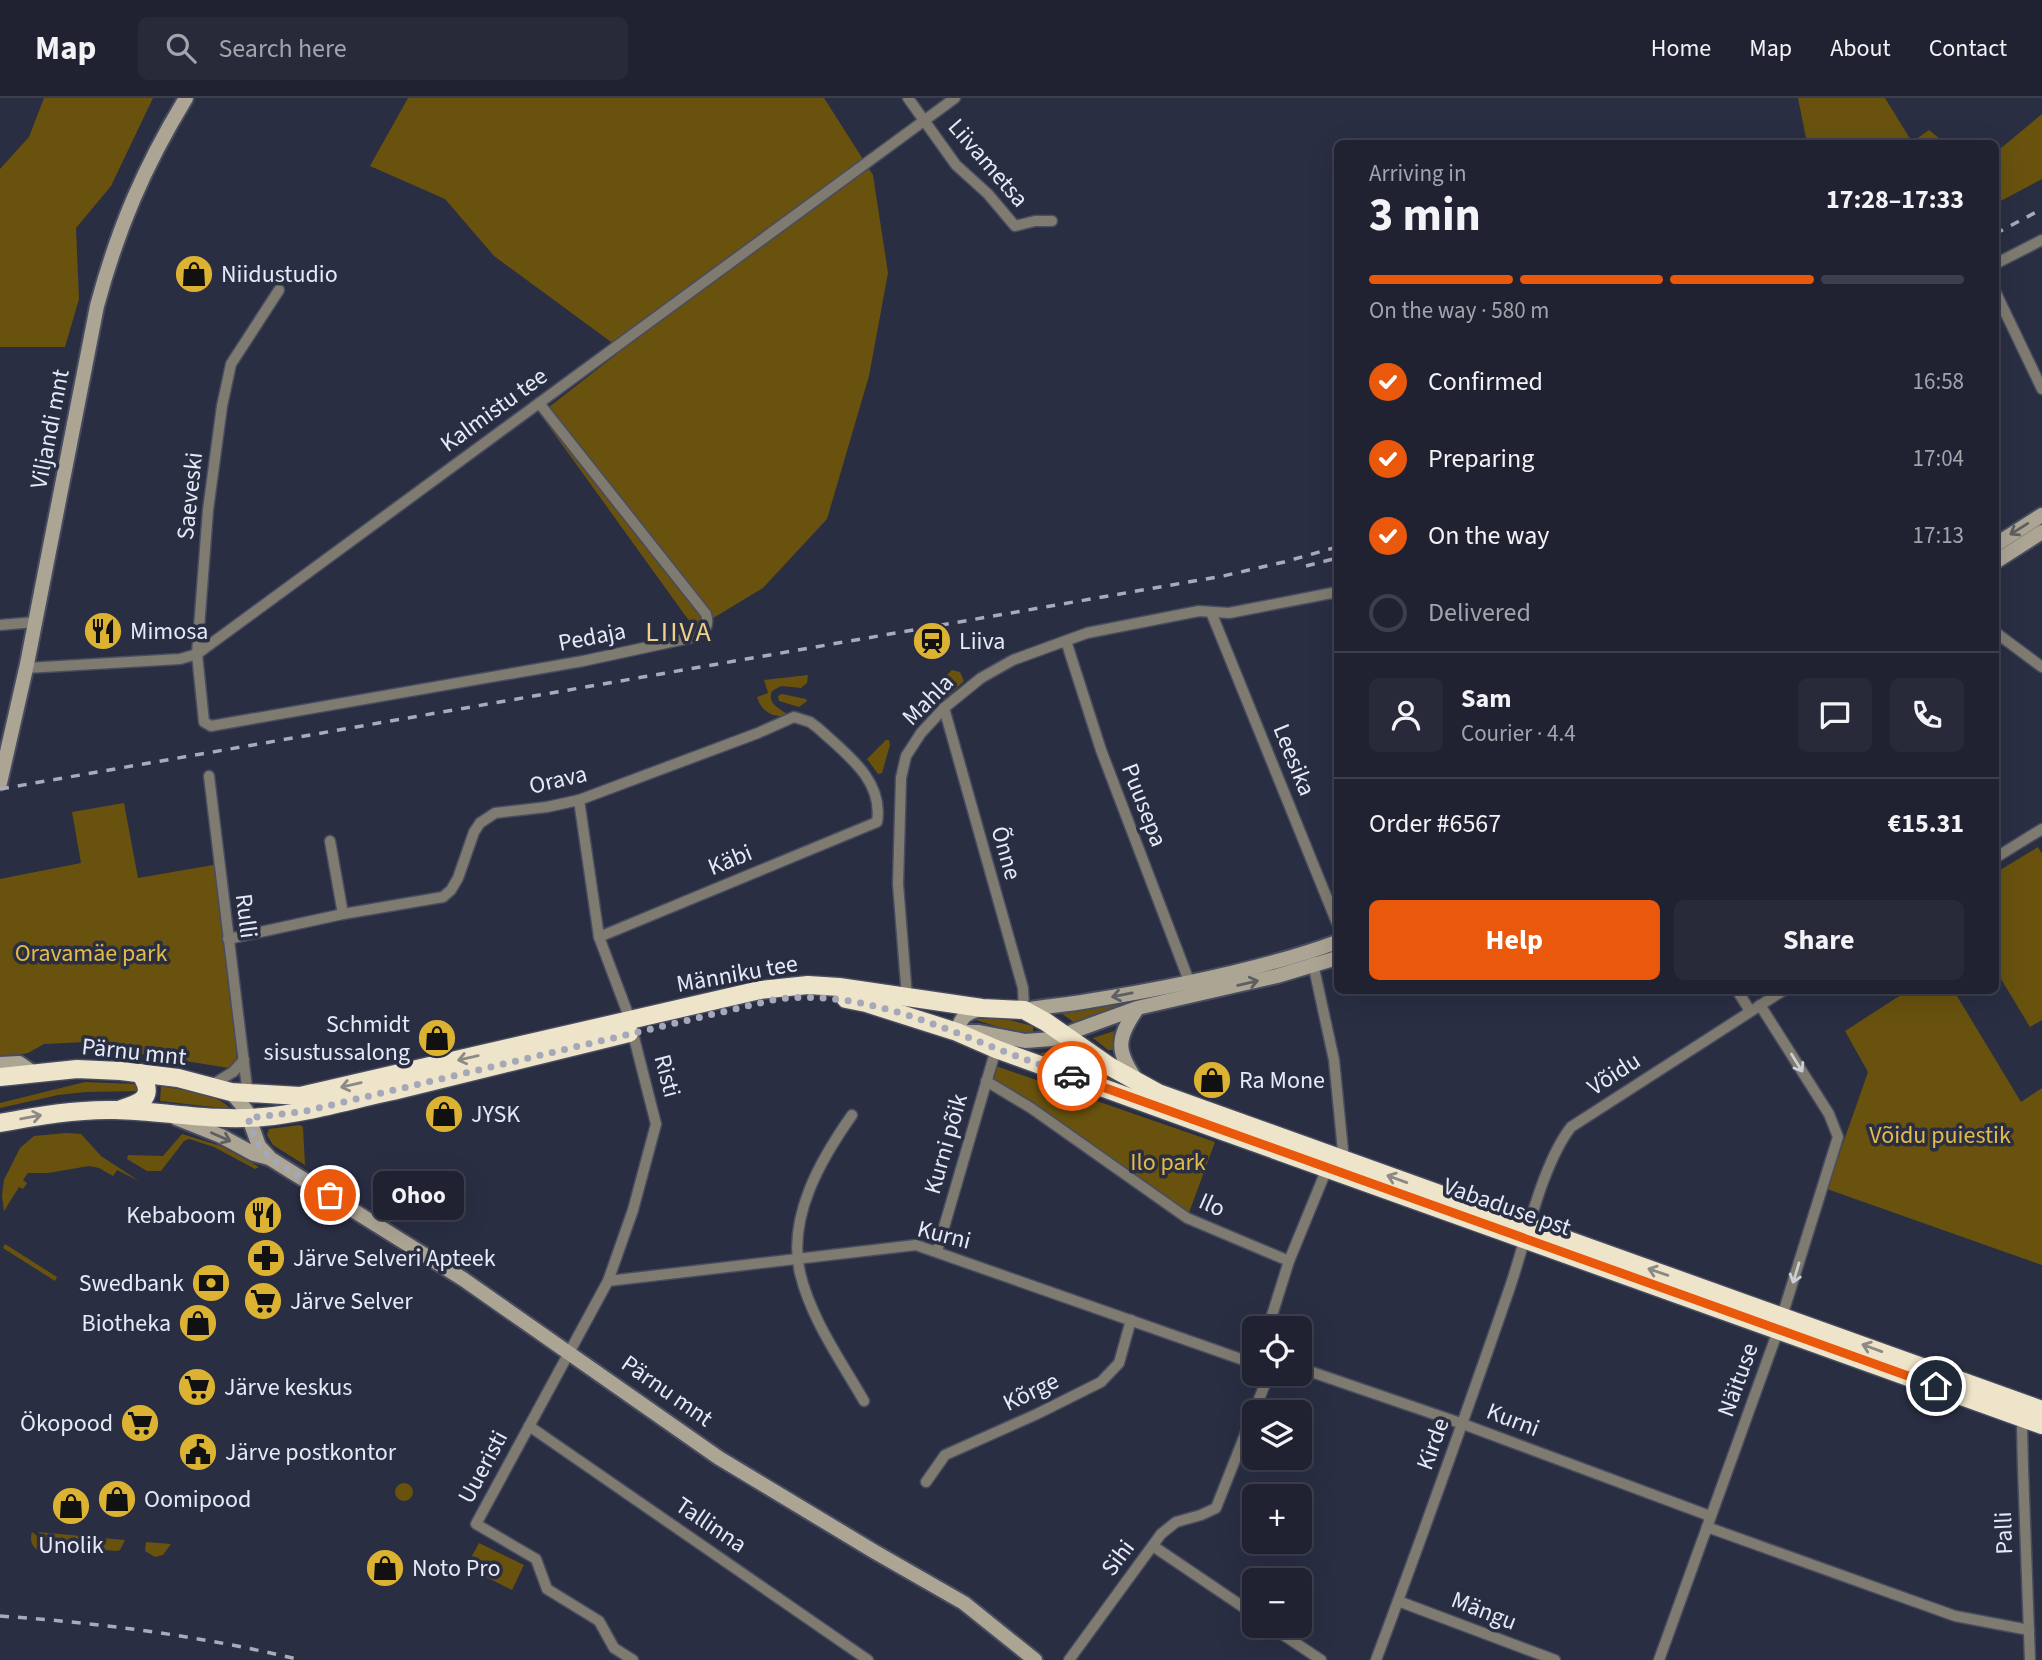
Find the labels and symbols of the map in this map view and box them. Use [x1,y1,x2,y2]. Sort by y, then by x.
street label: Liivametsa [939,111,1037,215]
shop icon: Niidustudio [173,253,215,295]
place label: Niidustudio [221,257,338,292]
street label: Kalmistu tee [433,359,555,461]
street label: Viljandi mnt [21,366,79,492]
street label: Saeveski [168,451,212,541]
one-way arrow [2010,523,2030,537]
restaurant icon: Mimosa [82,610,124,652]
district label: LIIVA [645,612,713,652]
street label: Pedaja [555,613,629,661]
place label: Mimosa [130,614,208,649]
station icon: Liiva [911,620,953,662]
place label: Liiva [959,624,1005,659]
street label: Mahla [894,666,962,734]
street label: Leesika [1264,719,1324,801]
street label: Orava [526,756,590,804]
street label: Puusepa [1112,758,1176,852]
street label: Õnne [982,822,1030,884]
street label: Käbi [703,835,757,885]
street label: Rulli [226,892,266,940]
park label: Oravamäe park [15,936,167,971]
street label: Männiku tee [674,946,800,1002]
one-way arrow [1236,975,1259,989]
one-way arrow [1111,989,1134,1002]
place label: Schmidt sisustussalong [264,1007,410,1070]
shop icon: Schmidt sisustussalong [416,1017,458,1059]
street label: Pärnu mnt [80,1029,188,1075]
courier [1037,1041,1107,1111]
street label: Võidu [1580,1044,1648,1104]
street label: Risti [645,1051,689,1101]
one-way arrow [457,1052,480,1065]
one-way arrow [1790,1052,1804,1072]
shop icon: Ra Mone [1191,1059,1233,1101]
place label: Ra Mone [1239,1063,1325,1098]
one-way arrow [340,1079,363,1093]
street label: Kurni põik [915,1090,977,1198]
shop icon: JYSK [423,1093,465,1135]
place label: JYSK [471,1097,520,1132]
one-way arrow [19,1110,42,1124]
park label: Võidu puiestik [1869,1118,2011,1153]
one-way arrow [210,1131,232,1144]
park label: Ilo park [1130,1145,1206,1180]
pin [300,1165,360,1225]
street label: Vabaduse pst [1438,1169,1576,1245]
callout: Ohoo [372,1170,463,1220]
one-way arrow [1386,1171,1408,1184]
street label: Ilo [1193,1184,1231,1226]
restaurant icon: Kebaboom [242,1194,284,1236]
place label: Kebaboom [126,1198,236,1233]
street label: Kurni [914,1211,974,1259]
pharmacy icon: Järve Selveri Apteek [245,1237,287,1279]
place label: Järve Selveri Apteek [293,1241,496,1276]
one-way arrow [1788,1261,1801,1283]
bank icon: Swedbank [190,1262,232,1304]
one-way arrow [1647,1265,1669,1277]
place label: Swedbank [79,1266,184,1301]
supermarket icon: Järve Selver [242,1280,284,1322]
place label: Järve Selver [290,1284,413,1319]
shop icon: Biotheka [177,1302,219,1344]
place label: Biotheka [82,1306,171,1341]
street label: Näituse [1708,1338,1768,1422]
one-way arrow [1861,1341,1883,1353]
street label: Pärnu mnt [614,1347,720,1435]
pin [1906,1356,1966,1416]
street label: Kõrge [997,1363,1065,1421]
supermarket icon: Järve keskus [176,1366,218,1408]
place label: Järve keskus [224,1370,352,1405]
street label: Kurni [1482,1394,1544,1446]
supermarket icon: Ökopood [119,1402,161,1444]
place label: Ökopood [20,1406,113,1441]
street label: Kirde [1407,1413,1459,1475]
street label: Uueristi [449,1424,517,1510]
public building icon: Järve postkontor [177,1431,219,1473]
place label: Järve postkontor [225,1435,397,1470]
shop icon: Oomipood [96,1478,138,1520]
place label: Oomipood [144,1482,251,1517]
shop icon: Unolik [50,1485,92,1527]
street label: Tallinna [668,1488,754,1562]
street label: Palli [1986,1511,2022,1555]
place label: Unolik [38,1528,104,1563]
street label: Sihi [1093,1532,1143,1584]
shop icon: Noto Pro [364,1547,406,1589]
place label: Noto Pro [412,1551,500,1586]
street label: Mängu [1446,1583,1522,1639]

